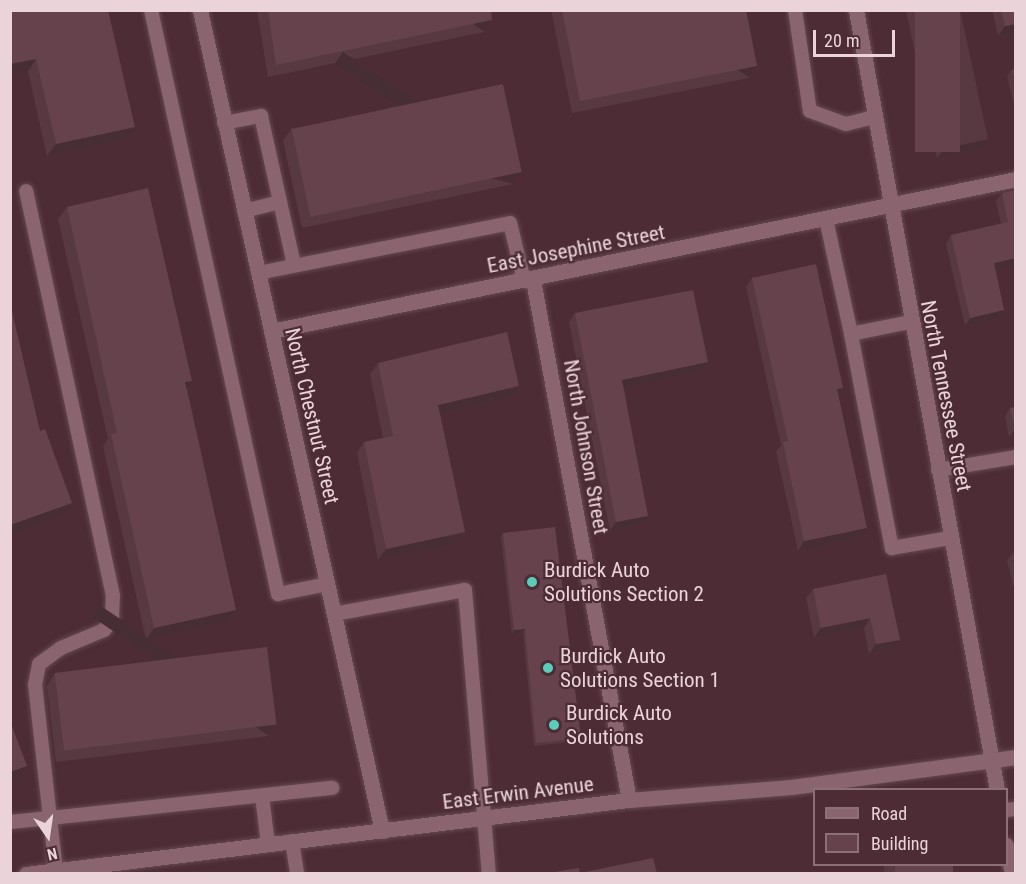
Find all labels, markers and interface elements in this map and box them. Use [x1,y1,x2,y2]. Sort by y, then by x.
scale bar [816,18,898,56]
text: 20 m [824,30,859,51]
street label: East Josephine Street [485,219,667,279]
street label: North Tennessee Street [915,298,977,494]
street label: North Chestnut Street [279,326,345,506]
street label: North Johnson Street [558,358,614,536]
place label: Burdick Auto Solutions Section 2 [544,557,704,607]
marker: Burdick Auto Solutions Section 2 [525,575,539,589]
place label: Burdick Auto Solutions Section 1 [560,643,720,693]
marker: Burdick Auto Solutions Section 1 [541,661,555,675]
place label: Burdick Auto Solutions [566,700,672,750]
marker: Burdick Auto Solutions [547,718,561,732]
street label: East Erwin Avenue [441,771,595,815]
legend [813,788,1008,866]
text: Road [871,803,907,824]
north arrow [18,806,78,866]
text: Building [871,833,928,854]
text: N [45,844,59,864]

